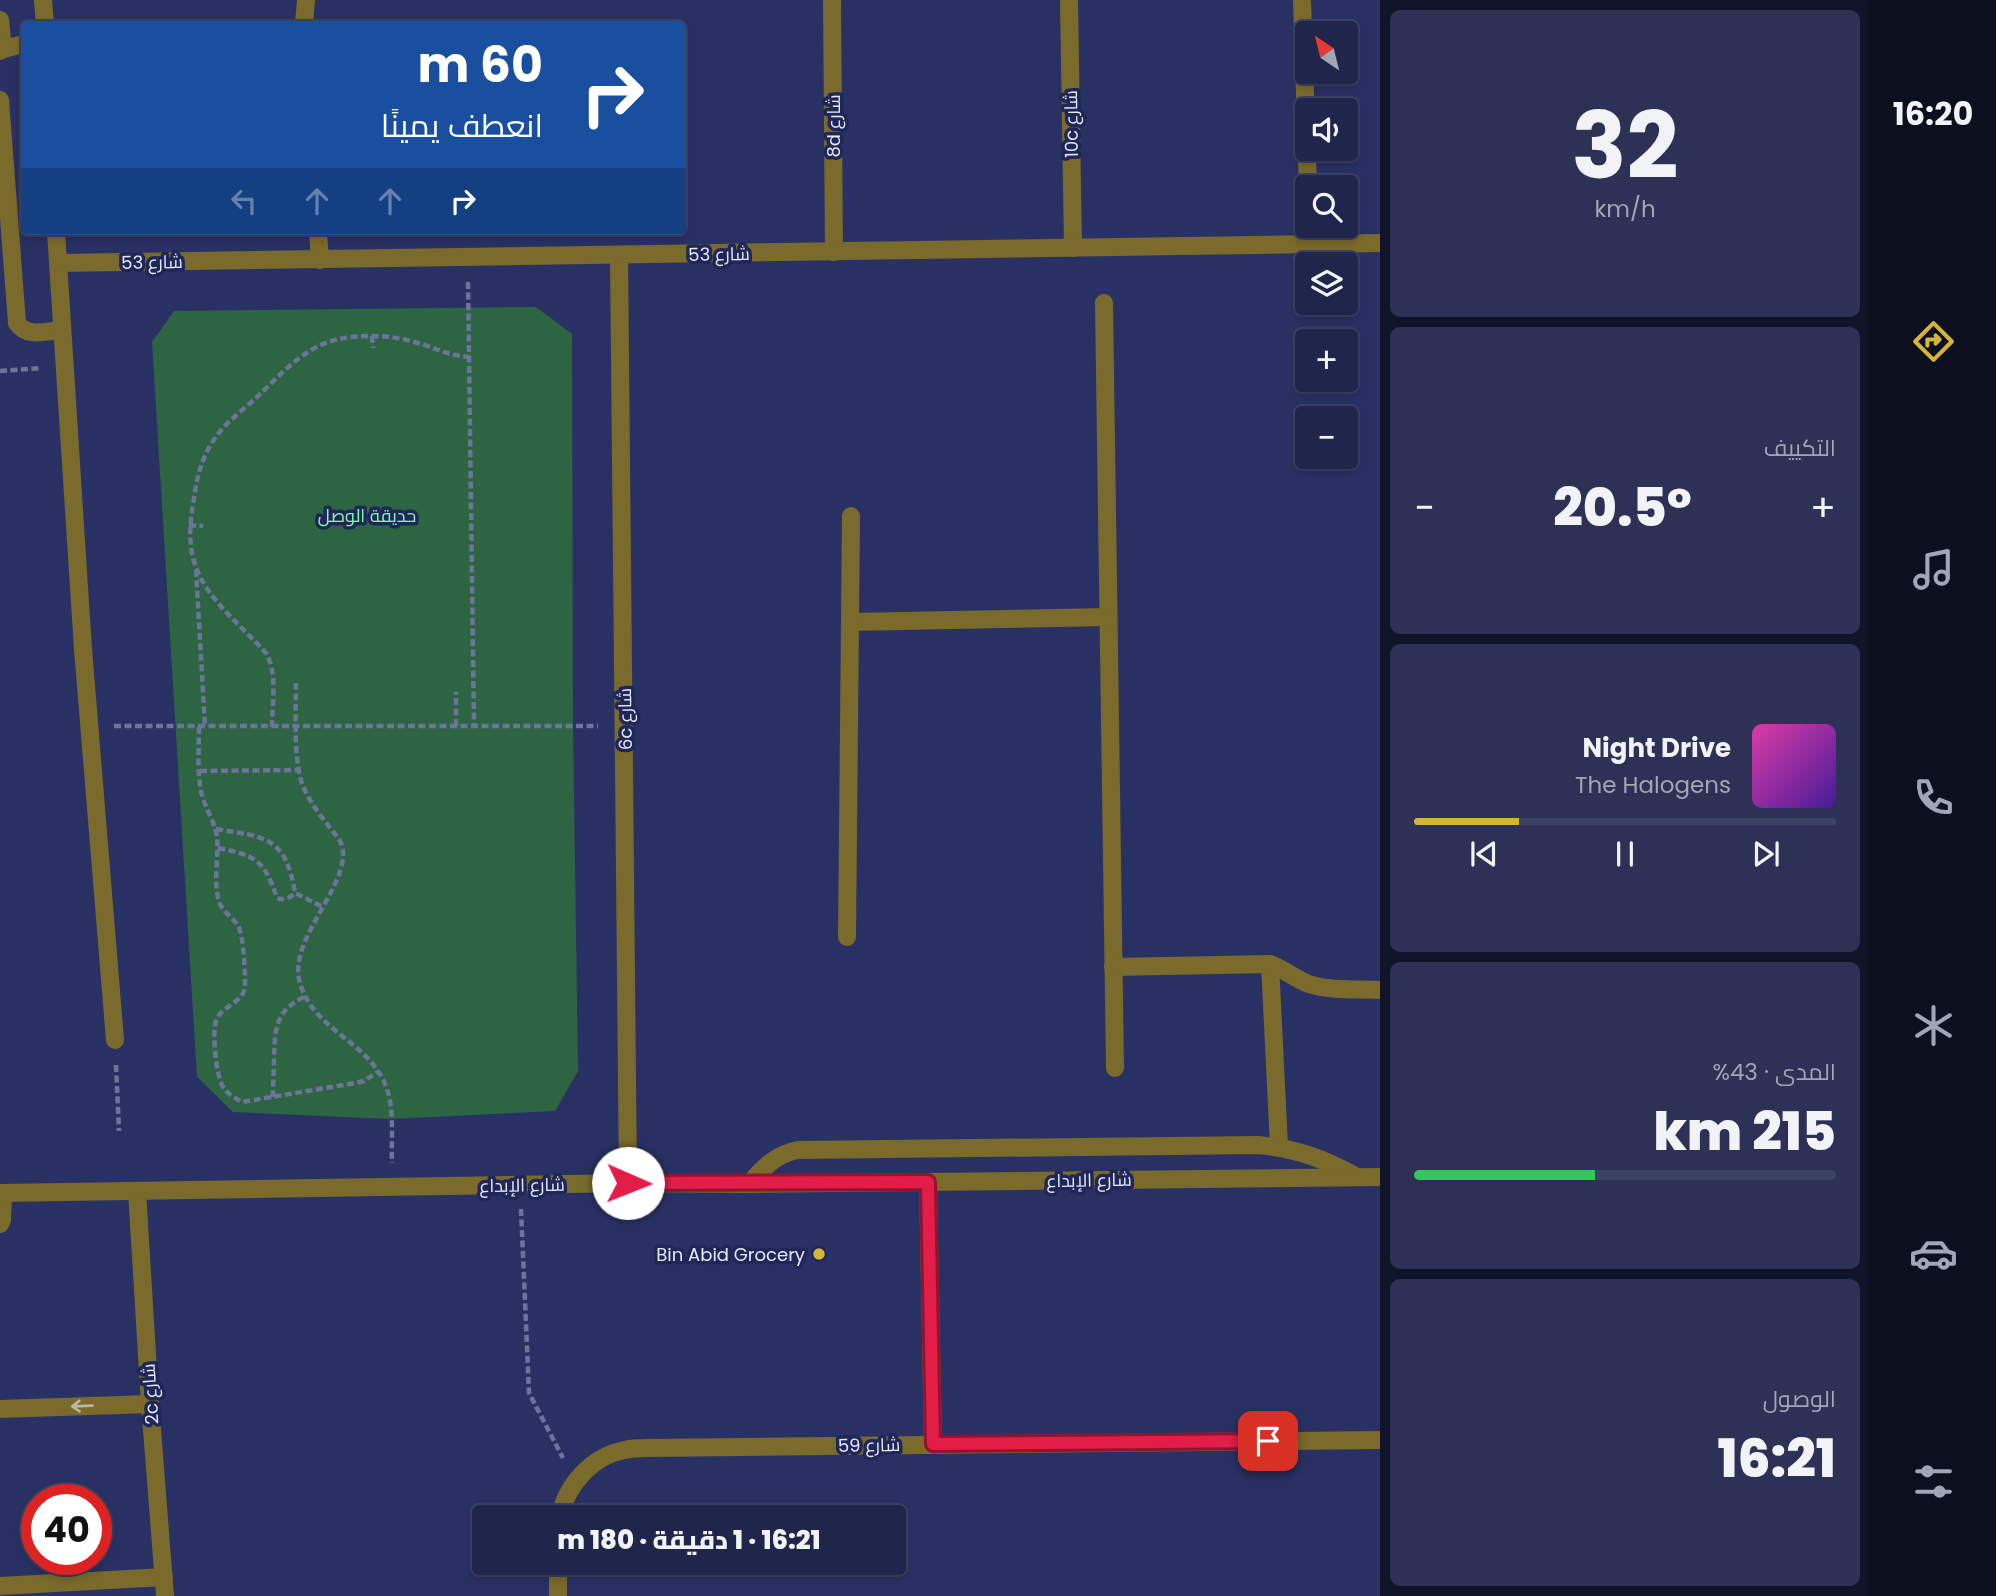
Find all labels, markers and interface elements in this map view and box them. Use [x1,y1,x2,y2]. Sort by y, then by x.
north arrow [1295,21,1358,84]
map controls [1295,21,1358,469]
text: 60 m [418,31,543,99]
icon: right [567,49,658,140]
text: 32 [1571,82,1679,210]
street label: 10c شارع [1058,90,1084,158]
text: 16:20 [1893,91,1973,136]
street label: 8d شارع [821,94,846,158]
button: sound [1295,98,1358,161]
text: انعطف يمينًا [381,103,543,148]
button: search [1295,175,1358,238]
icon: left [225,182,263,220]
icon: ahead [298,182,336,220]
icon: ahead [371,182,409,220]
icon: right [444,182,482,220]
text: km/h [1594,193,1656,225]
street label: شارع 53 [688,241,750,267]
street label: شارع 53 [121,249,183,275]
button: layers [1295,252,1358,315]
icon: directions [1909,317,1958,366]
button: + [1295,329,1358,392]
button: − [1295,406,1358,469]
text: التكييف [1764,432,1836,464]
text: 20.5° [1553,471,1692,544]
text: − [1414,481,1435,534]
text: + [1810,481,1836,534]
park label: حديقة الوصل [318,503,416,528]
icon: music [1909,545,1958,594]
street label: 6c شارع [612,688,638,750]
text: Night Drive [1583,730,1731,766]
text: The Halogens [1575,769,1731,801]
icon: phone [1909,773,1958,822]
icon: previous [1465,835,1503,873]
icon: pause [1606,835,1644,873]
icon: next [1747,835,1785,873]
icon: climate [1909,1001,1958,1050]
text: المدى · 43% [1712,1056,1836,1088]
text: 215 km [1653,1095,1836,1168]
position arrow [591,1146,665,1220]
street label: شارع الإبداع [1046,1167,1132,1193]
street label: شارع الإبداع [479,1172,565,1198]
icon: car [1909,1229,1958,1278]
place label: Bin Abid Grocery [656,1242,805,1267]
marker: Bin Abid Grocery [811,1246,827,1262]
street label: 2c شارع [135,1363,165,1425]
text: الوصول [1763,1383,1836,1415]
one-way arrow [71,1399,94,1412]
pin [1238,1411,1298,1471]
icon: arrive [1249,1422,1287,1460]
text: 16:21 [1717,1422,1836,1495]
street label: شارع 59 [838,1432,900,1458]
icon: filters [1909,1457,1958,1506]
speed limit sign: 40 [21,1484,112,1575]
text: 16:21 · 1 دقيقة · 180 m [557,1522,821,1558]

